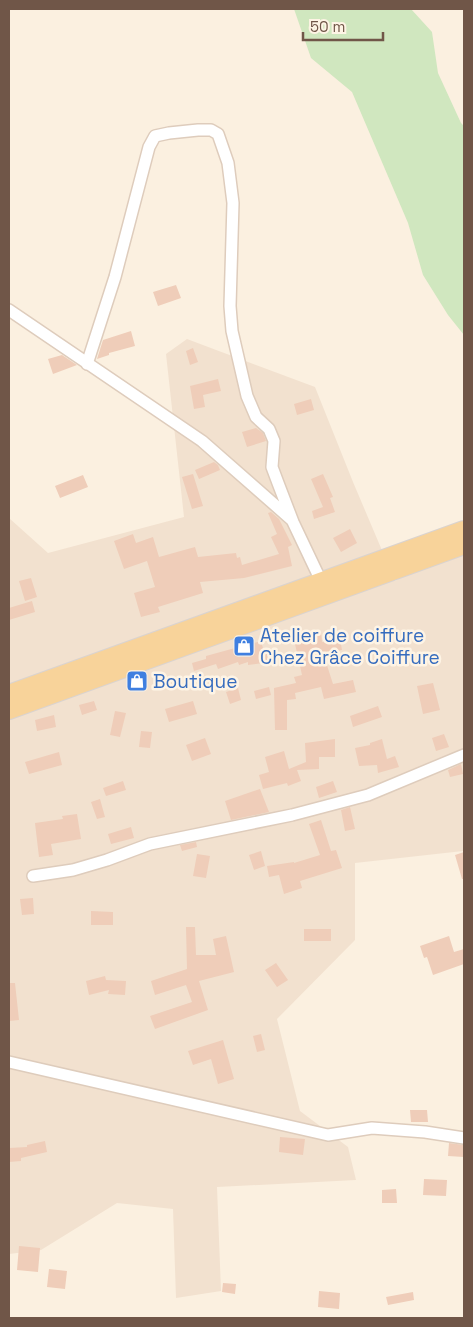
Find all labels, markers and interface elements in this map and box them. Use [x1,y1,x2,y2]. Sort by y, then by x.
scale bar [303,10,383,42]
text: 50 m [310,17,345,36]
place label: Atelier de coiffure Chez Grâce Coiffure [260,623,440,670]
shop icon: Atelier de coiffure Chez Grâce Coiffure [232,634,256,658]
shop icon: Boutique [125,669,149,693]
place label: Boutique [153,669,237,694]

